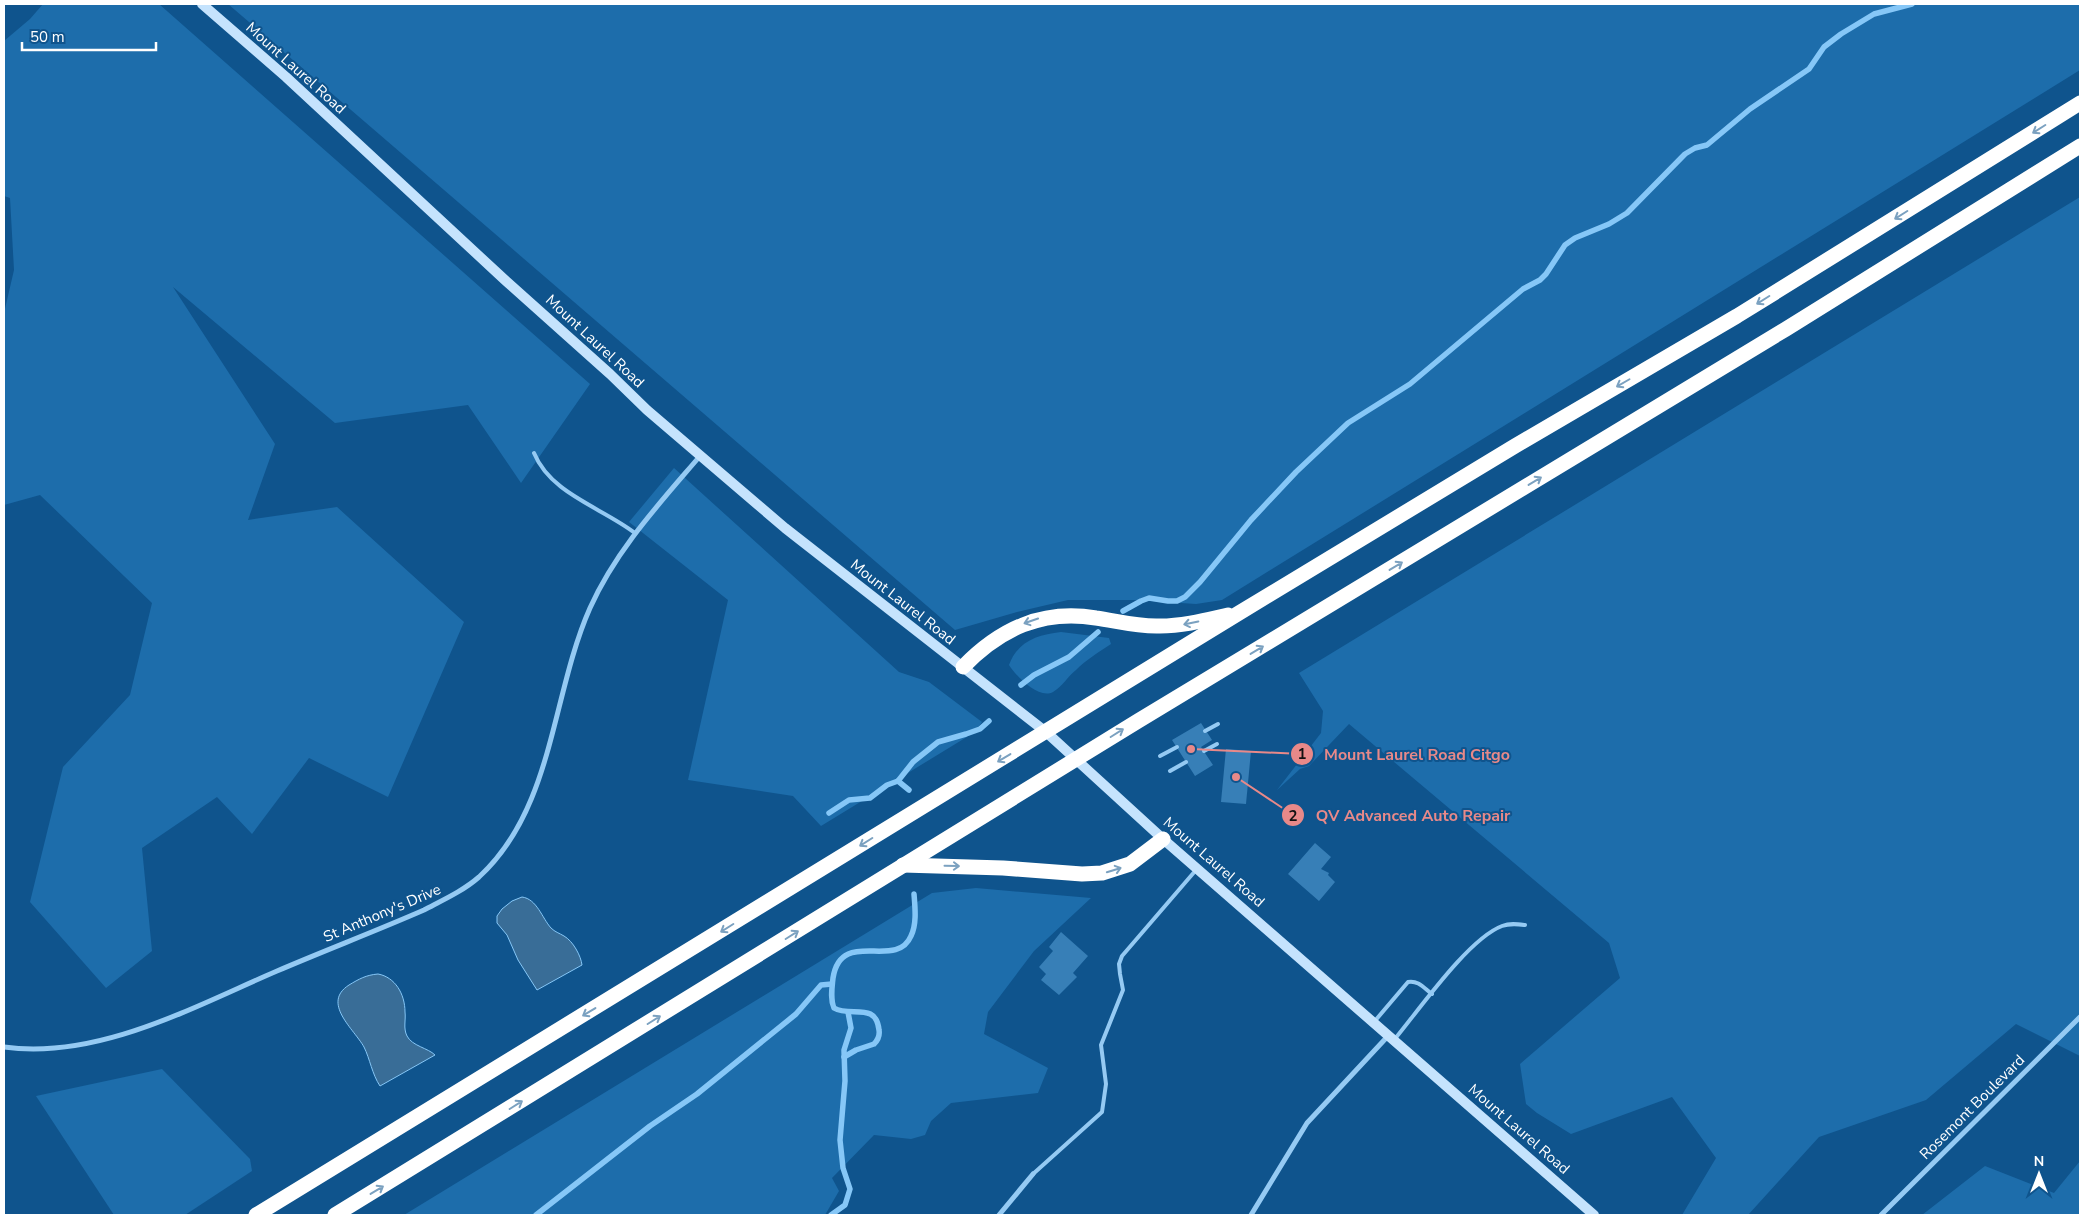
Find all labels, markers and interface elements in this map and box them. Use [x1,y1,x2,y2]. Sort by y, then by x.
street label: Mount Laurel Road [242,18,350,118]
scale bar [22,20,156,52]
text: 50 m [30,27,65,47]
one-way arrow [2032,123,2046,134]
one-way arrow [1895,210,1909,220]
street label: Mount Laurel Road [541,290,649,392]
one-way arrow [1756,296,1770,306]
one-way arrow [1616,378,1631,388]
one-way arrow [1527,476,1541,486]
street label: Mount Laurel Road [846,555,960,649]
one-way arrow [1388,560,1402,570]
one-way arrow [1023,617,1039,626]
one-way arrow [1184,619,1200,628]
one-way arrow [1249,644,1263,654]
one-way arrow [1110,728,1124,738]
callout: Mount Laurel Road Citgo [1289,739,1520,770]
text: 1 [1297,744,1307,764]
text: Mount Laurel Road Citgo [1324,744,1510,766]
one-way arrow [998,753,1012,763]
callout: QV Advanced Auto Repair [1281,800,1520,831]
text: QV Advanced Auto Repair [1316,805,1511,827]
text: 2 [1288,806,1298,826]
street label: Mount Laurel Road [1159,812,1269,912]
one-way arrow [859,838,873,848]
one-way arrow [944,861,960,871]
one-way arrow [1105,864,1121,874]
street label: St Anthony's Drive [320,879,444,947]
one-way arrow [721,923,735,933]
one-way arrow [785,929,799,939]
one-way arrow [582,1008,596,1018]
one-way arrow [647,1015,661,1026]
street label: Rosemont Boulevard [1915,1050,2029,1164]
street label: Mount Laurel Road [1464,1079,1574,1179]
one-way arrow [508,1100,522,1110]
north arrow [2014,1149,2064,1199]
text: N [2034,1152,2044,1171]
one-way arrow [370,1185,384,1196]

